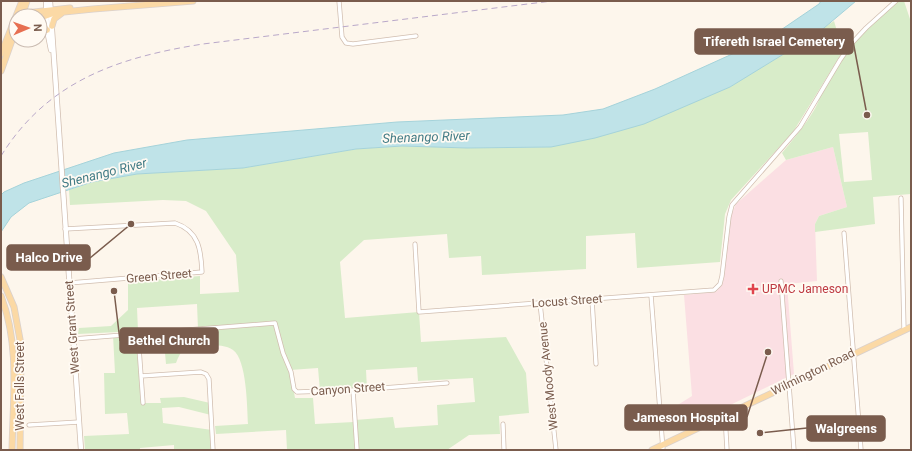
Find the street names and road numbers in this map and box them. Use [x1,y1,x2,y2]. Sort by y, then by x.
street label: Green Street [125,266,193,286]
street label: West Grant Street [62,280,82,374]
street label: Locust Street [531,292,603,310]
street label: West Moody Avenue [535,321,561,431]
street label: West Falls Street [13,341,27,431]
street label: Wilmington Road [769,346,857,398]
street label: Canyon Street [310,379,386,399]

